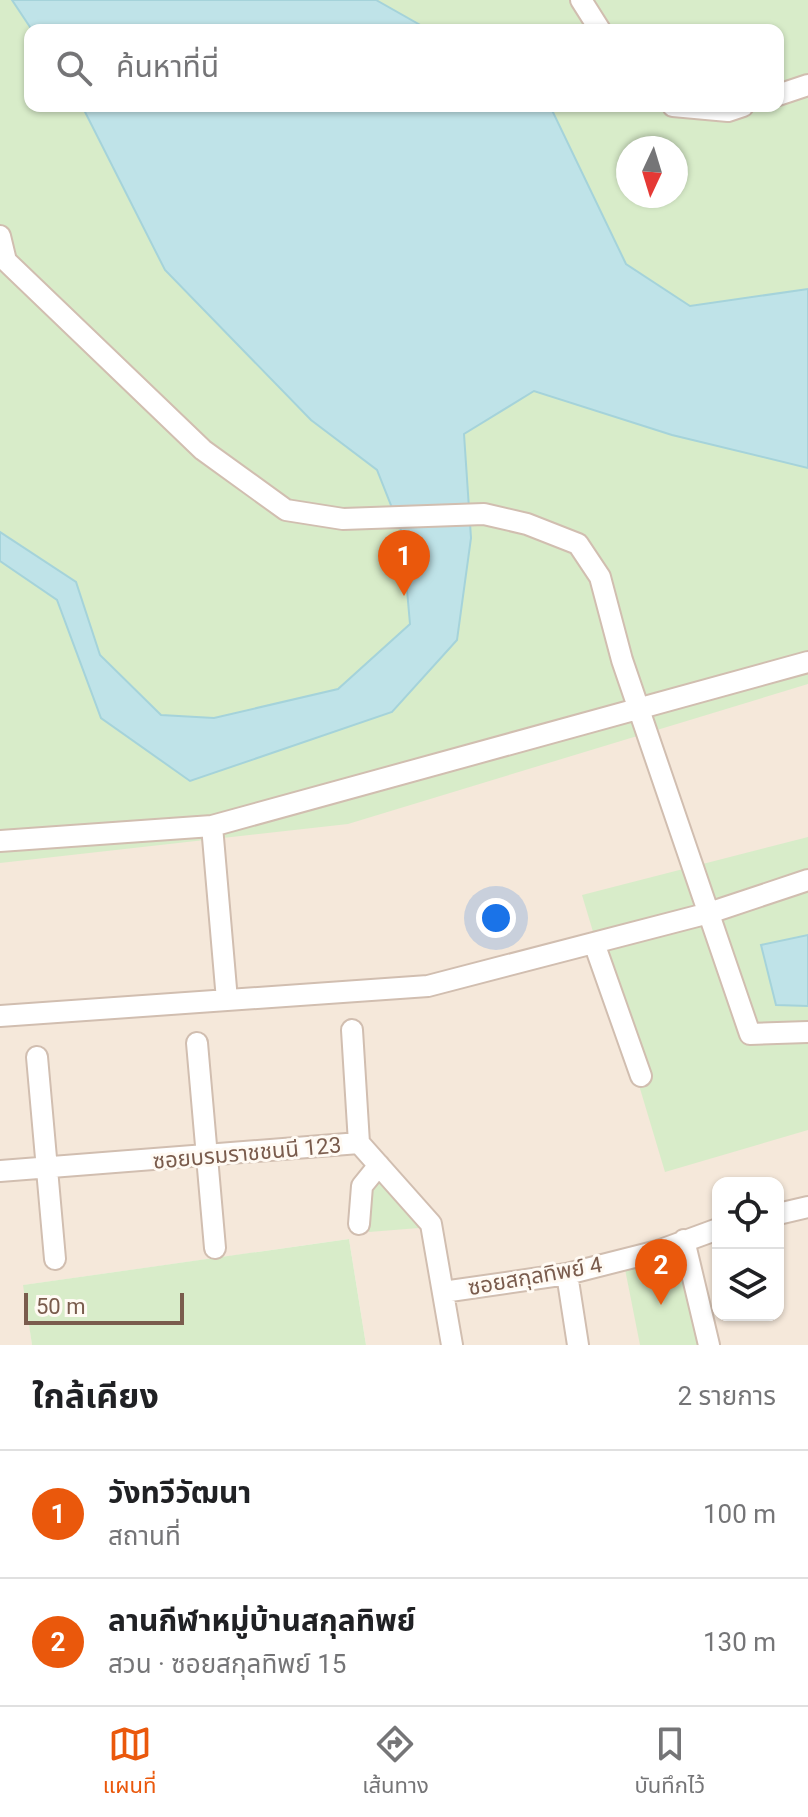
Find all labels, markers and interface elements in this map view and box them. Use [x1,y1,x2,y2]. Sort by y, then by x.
search box [24,24,784,112]
icon: search [52,46,96,90]
text: ค้นหาที่นี่ [116,49,219,84]
north arrow [616,136,688,208]
pin: 1 [378,530,430,596]
your location [476,898,516,938]
street label: ซอยบรมราชชนนี 123 [152,1132,342,1174]
map controls [712,1177,784,1321]
button: locate [712,1177,784,1249]
pin: 2 [635,1239,687,1305]
button: layers [712,1249,784,1321]
street label: ซอยสกุลทิพย์ 4 [466,1252,604,1301]
scale bar [24,1289,184,1325]
text: 50 m [36,1294,85,1319]
text: ใกล้เคียง [32,1376,159,1416]
text: 2 รายการ [677,1381,776,1411]
text: วังทวีวัฒนา [108,1475,251,1510]
text: 1 [51,1499,65,1529]
text: 100 m [703,1499,776,1529]
text: สถานที่ [108,1521,181,1551]
text: ลานกีฬาหมู่บ้านสกุลทิพย์ [108,1603,415,1638]
text: 2 [51,1627,65,1657]
text: 130 m [703,1627,776,1657]
text: สวน · ซอยสกุลทิพย์ 15 [108,1649,346,1679]
tab: แผนที่ [103,1722,157,1803]
tab: เส้นทาง [362,1722,429,1803]
tab: บันทึกไว้ [634,1722,705,1803]

